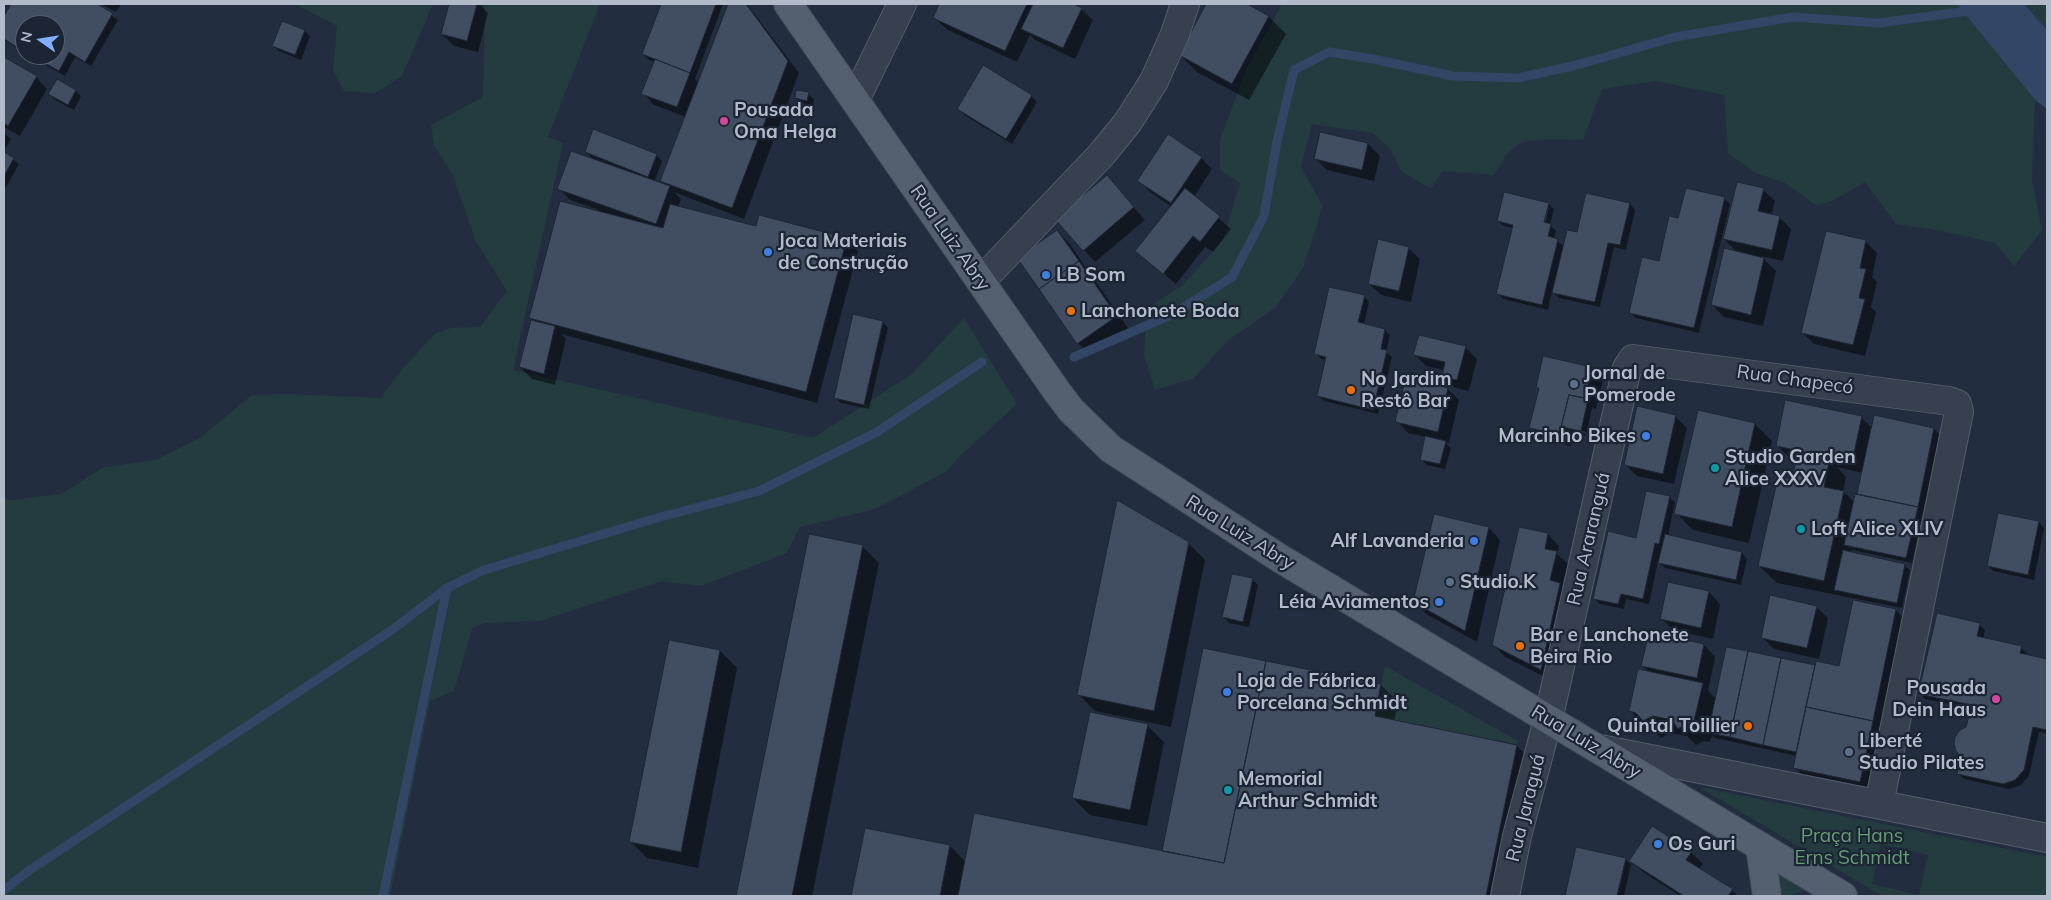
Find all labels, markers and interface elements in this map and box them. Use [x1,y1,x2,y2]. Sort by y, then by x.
north arrow [15,15,65,65]
text: N [16,30,36,44]
place label: Pousada Oma Helga [734,99,837,143]
marker: Pousada Oma Helga [718,115,730,127]
street label: Rua Luiz Abry [905,181,995,295]
place label: Joca Materiais de Construção [778,230,908,274]
marker: Joca Materiais de Construção [762,246,774,258]
place label: LB Som [1056,264,1126,286]
marker: LB Som [1040,269,1052,281]
place label: Lanchonete Boda [1081,300,1240,322]
marker: Lanchonete Boda [1065,305,1077,317]
street label: Rua Chapecó [1735,361,1855,399]
place label: Jornal de Pomerode [1584,362,1676,406]
place label: No Jardim Restô Bar [1361,368,1452,412]
marker: Jornal de Pomerode [1568,378,1580,390]
marker: No Jardim Restô Bar [1345,384,1357,396]
place label: Marcinho Bikes [1498,425,1636,447]
marker: Marcinho Bikes [1640,430,1652,442]
place label: Studio Garden Alice XXXV [1725,446,1856,490]
marker: Studio Garden Alice XXXV [1709,462,1721,474]
street label: Rua Araranguá [1563,470,1615,608]
street label: Rua Luiz Abry [1181,491,1299,575]
place label: Loft Alice XLIV [1811,518,1943,540]
marker: Loft Alice XLIV [1795,523,1807,535]
place label: Alf Lavanderia [1330,530,1464,552]
marker: Alf Lavanderia [1468,535,1480,547]
place label: Studio.K [1460,571,1536,593]
marker: Studio.K [1444,576,1456,588]
place label: Léia Aviamentos [1278,591,1429,613]
marker: Léia Aviamentos [1433,596,1445,608]
place label: Bar e Lanchonete Beira Rio [1530,624,1689,668]
marker: Bar e Lanchonete Beira Rio [1514,640,1526,652]
place label: Loja de Fábrica Porcelana Schmidt [1237,670,1407,714]
place label: Pousada Dein Haus [1892,677,1986,721]
marker: Loja de Fábrica Porcelana Schmidt [1221,686,1233,698]
marker: Pousada Dein Haus [1990,693,2002,705]
street label: Rua Luiz Abry [1527,700,1645,784]
place label: Quintal Toillier [1607,715,1738,737]
marker: Quintal Toillier [1742,720,1754,732]
place label: Liberté Studio Pilates [1859,730,1984,774]
marker: Liberté Studio Pilates [1843,746,1855,758]
street label: Rua Jaraguá [1502,752,1550,864]
place label: Memorial Arthur Schmidt [1238,768,1377,812]
marker: Memorial Arthur Schmidt [1222,784,1234,796]
park label: Praça Hans Erns Schmidt [1794,825,1910,869]
place label: Os Guri [1668,833,1735,855]
marker: Os Guri [1652,838,1664,850]

